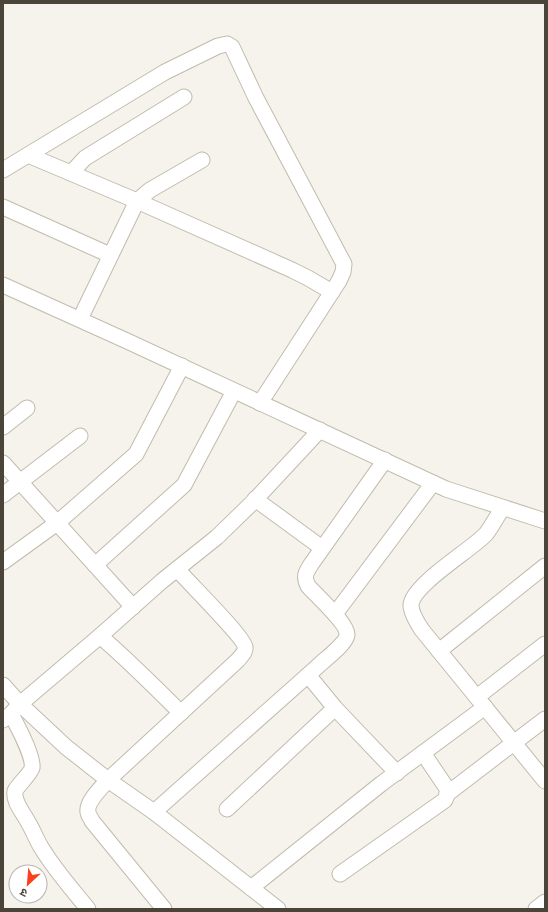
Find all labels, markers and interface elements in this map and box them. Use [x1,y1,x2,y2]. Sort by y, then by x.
north arrow [8,864,48,904]
text: उ [17,886,29,901]

